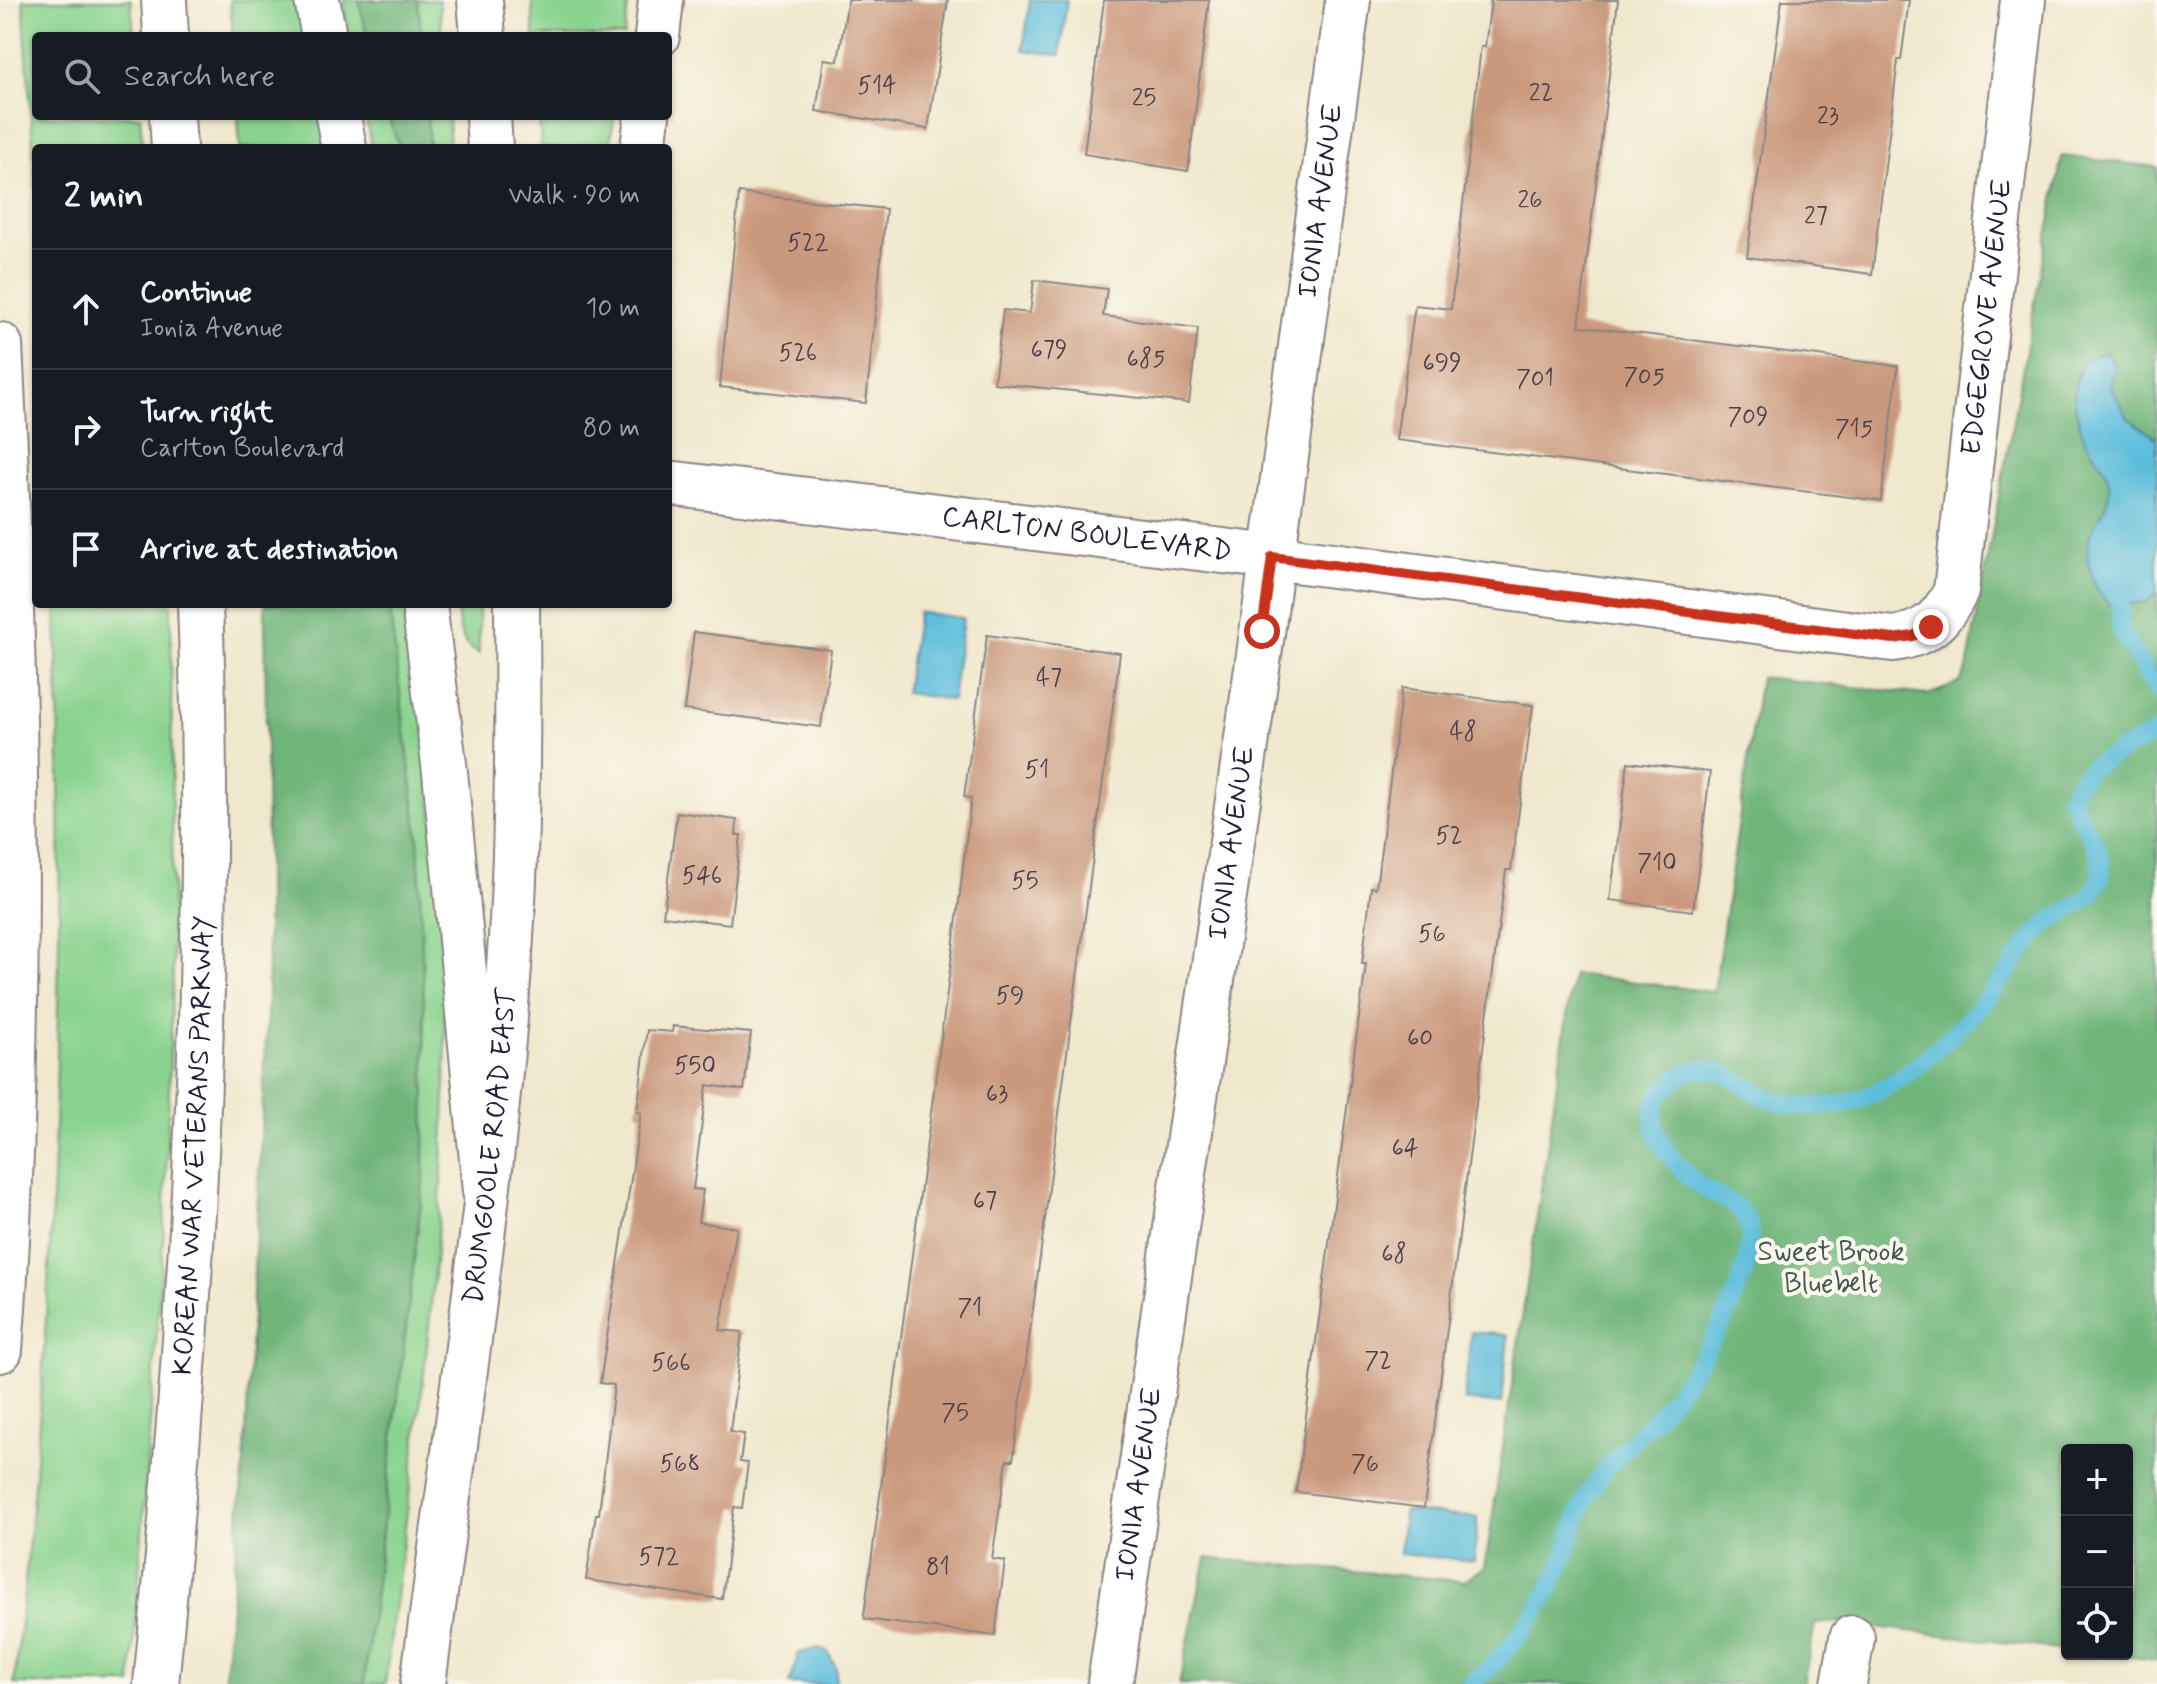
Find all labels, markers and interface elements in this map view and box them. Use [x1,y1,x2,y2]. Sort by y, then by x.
search box [32,32,672,120]
icon: search [60,54,104,98]
text: Search here [124,57,275,96]
house number: 514 [858,71,896,102]
house number: 22 [1529,78,1553,109]
house number: 25 [1132,83,1156,114]
house number: 23 [1817,101,1839,132]
street label: IONIA AVENUE [1289,102,1352,300]
text: 2 min [64,174,144,219]
street label: EDGEGROVE AVENUE [1953,177,2021,457]
text: Walk · 90 m [508,179,640,213]
house number: 26 [1517,185,1543,216]
house number: 27 [1804,201,1828,232]
house number: 522 [787,228,829,259]
text: Continue [140,273,252,312]
icon: ahead [64,287,108,331]
text: 10 m [586,292,640,326]
text: Ionia Avenue [140,312,283,346]
house number: 679 [1031,335,1067,366]
house number: 526 [779,338,817,369]
house number: 685 [1127,344,1165,375]
house number: 699 [1422,348,1462,379]
house number: 705 [1623,362,1665,393]
house number: 701 [1516,364,1554,395]
text: Turn right [140,393,273,432]
house number: 709 [1728,402,1768,433]
icon: right [64,407,108,451]
text: 80 m [583,412,640,446]
house number: 715 [1835,414,1873,445]
text: Carlton Boulevard [140,432,344,466]
street label: CARLTON BOULEVARD [940,498,1234,570]
icon: arrive [64,527,108,571]
text: Arrive at destination [140,530,398,569]
route end [1913,609,1949,645]
route start [1244,613,1280,649]
house number: 47 [1036,663,1062,694]
house number: 48 [1449,717,1477,748]
street label: IONIA AVENUE [1199,743,1264,942]
house number: 51 [1025,755,1049,786]
house number: 52 [1435,821,1463,852]
house number: 710 [1637,848,1677,879]
house number: 546 [682,861,722,892]
house number: 55 [1011,866,1039,897]
street label: KOREAN WAR VETERANS PARKWAY [164,915,222,1377]
house number: 56 [1418,919,1446,950]
house number: 59 [996,981,1024,1012]
street label: DRUMGOOLE ROAD EAST [455,986,526,1306]
house number: 60 [1407,1023,1433,1054]
house number: 550 [674,1051,716,1082]
house number: 63 [986,1079,1008,1110]
house number: 64 [1392,1133,1418,1164]
house number: 67 [973,1186,997,1217]
park label: Sweet Brook Bluebelt [1757,1234,1905,1303]
house number: 68 [1381,1239,1407,1270]
house number: 71 [958,1293,982,1324]
house number: 72 [1364,1346,1392,1377]
house number: 566 [652,1348,690,1379]
street label: IONIA AVENUE [1107,1385,1171,1583]
house number: 75 [941,1398,969,1429]
map controls [2061,1444,2133,1660]
button: + [2061,1444,2133,1516]
house number: 568 [660,1449,700,1480]
house number: 76 [1351,1449,1379,1480]
button: − [2061,1516,2133,1588]
house number: 572 [639,1542,679,1573]
house number: 81 [926,1552,950,1583]
button: locate [2061,1588,2133,1660]

